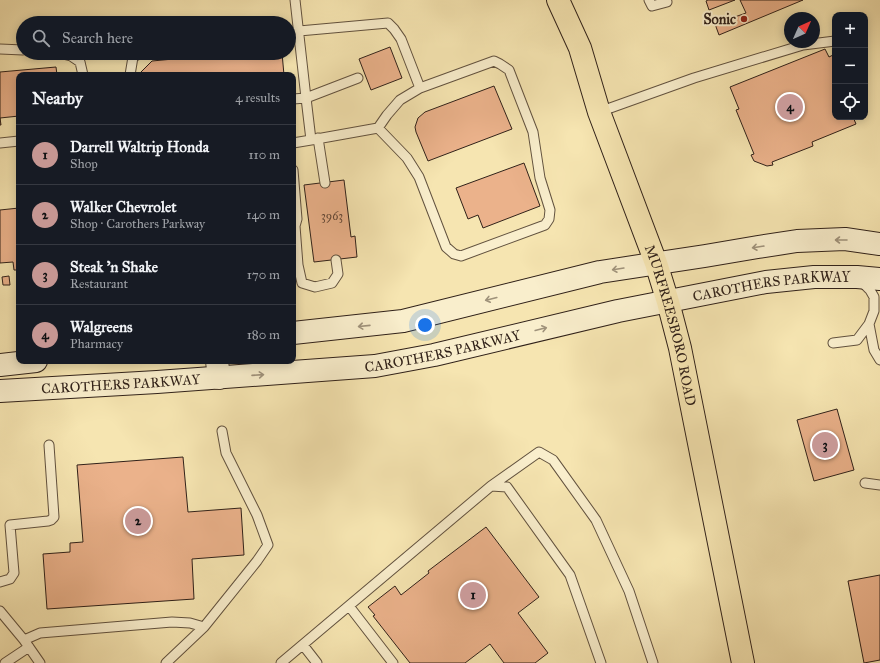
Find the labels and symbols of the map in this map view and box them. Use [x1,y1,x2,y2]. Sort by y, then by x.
place label: Sonic [704,11,736,28]
north arrow [784,12,820,48]
marker: Sonic [739,14,749,24]
pin: 4 [777,92,803,122]
house number: 3963 [321,209,343,223]
one-way arrow [835,236,848,244]
street label: MURFREESBORO ROAD [641,242,700,407]
one-way arrow [752,243,765,251]
one-way arrow [612,266,625,274]
street label: CAROTHERS PARKWAY [691,269,852,305]
one-way arrow [485,296,498,304]
your location [415,315,435,335]
one-way arrow [358,322,371,329]
one-way arrow [535,325,548,332]
street label: CAROTHERS PARKWAY [364,326,523,375]
street label: CAROTHERS PARKWAY [41,370,202,397]
one-way arrow [251,371,264,378]
pin: 3 [812,430,838,460]
pin: 2 [125,506,151,536]
pin: 1 [460,580,486,610]

